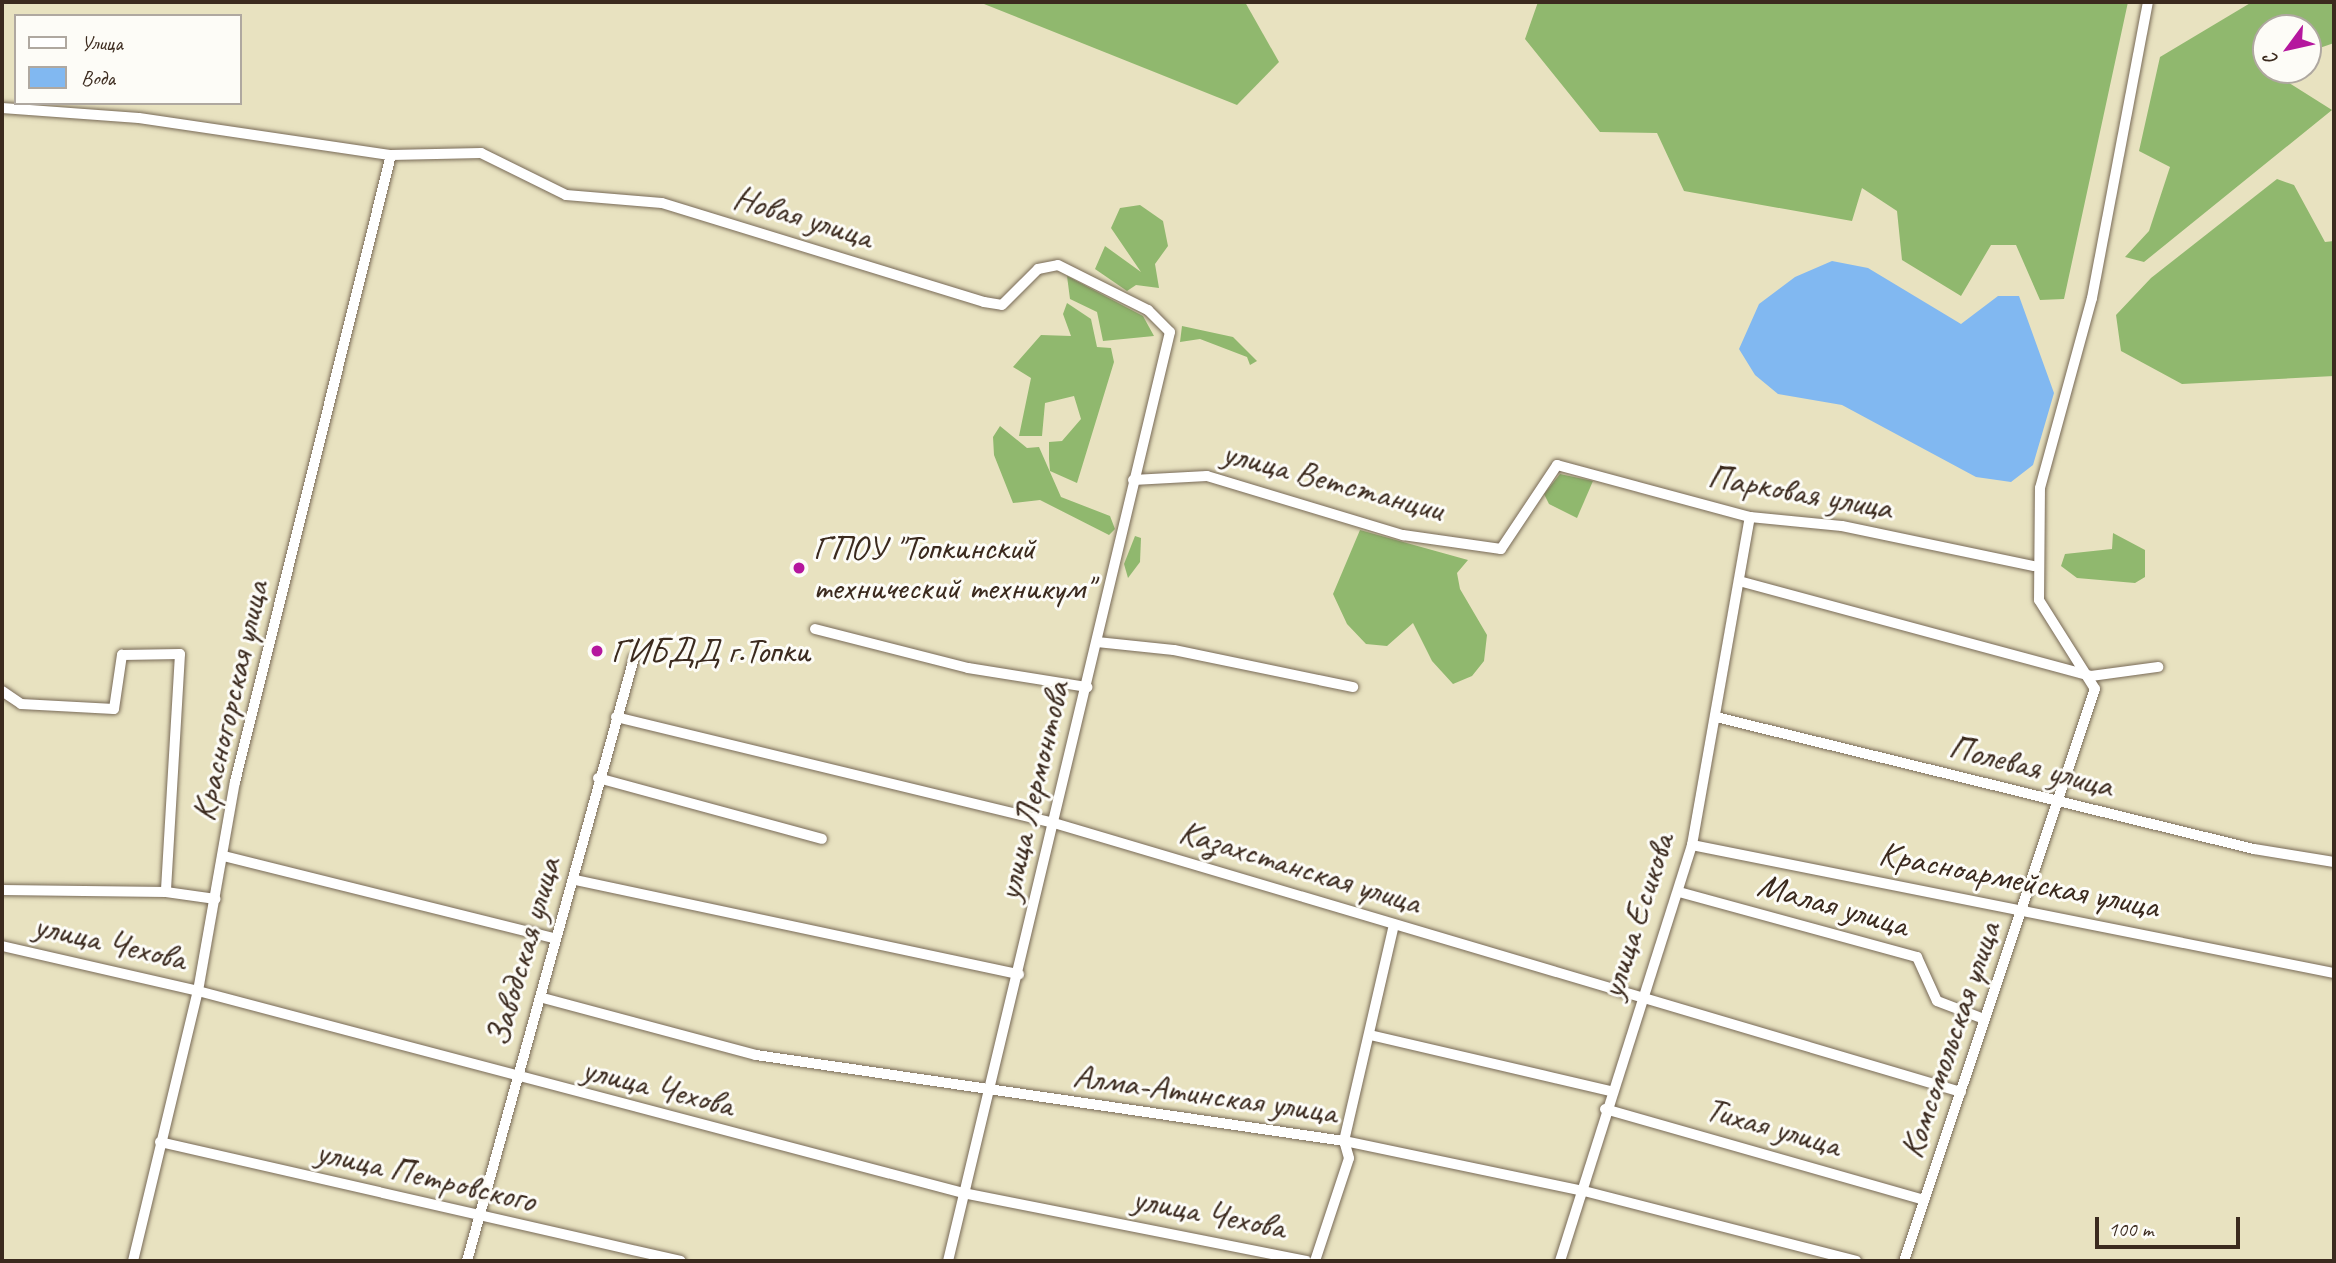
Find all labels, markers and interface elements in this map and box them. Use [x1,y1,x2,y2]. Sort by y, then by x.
legend [14,14,242,105]
north arrow [2252,14,2322,84]
text: Улица [81,30,123,56]
text: С [2258,49,2284,70]
text: Вода [81,65,115,91]
street label: Новая улица [728,176,878,258]
street label: улица Ветстанции [1220,432,1446,530]
street label: Парковая улица [1704,455,1896,529]
place label: ГПОУ "Топкинский технический техникум" [813,527,1093,609]
marker: ГПОУ "Топкинский технический техникум" [791,560,807,576]
street label: Красногорская улица [182,575,278,827]
place label: ГИБДД г.Топки [611,630,810,672]
marker: ГИБДД г.Топки [589,643,605,659]
street label: улица Лермонтова [987,677,1079,905]
street label: Полевая улица [1944,725,2118,807]
street label: Казахстанская улица [1172,810,1428,924]
street label: улица Есикова [1591,829,1683,1003]
street label: Красноармейская улица [1874,832,2164,928]
street label: Заводская улица [476,851,570,1053]
street label: Малая улица [1752,863,1914,947]
street label: улица Чехова [30,904,190,980]
street label: Комсомольская улица [1889,915,2011,1165]
street label: улица Чехова [578,1048,738,1126]
street label: Алма-Атинская улица [1070,1055,1340,1133]
street label: Тихая улица [1700,1088,1846,1166]
street label: улица Петровского [313,1131,539,1221]
street label: улица Чехова [1129,1178,1289,1248]
scale bar [2098,1204,2243,1248]
text: 100 m [2108,1216,2153,1242]

